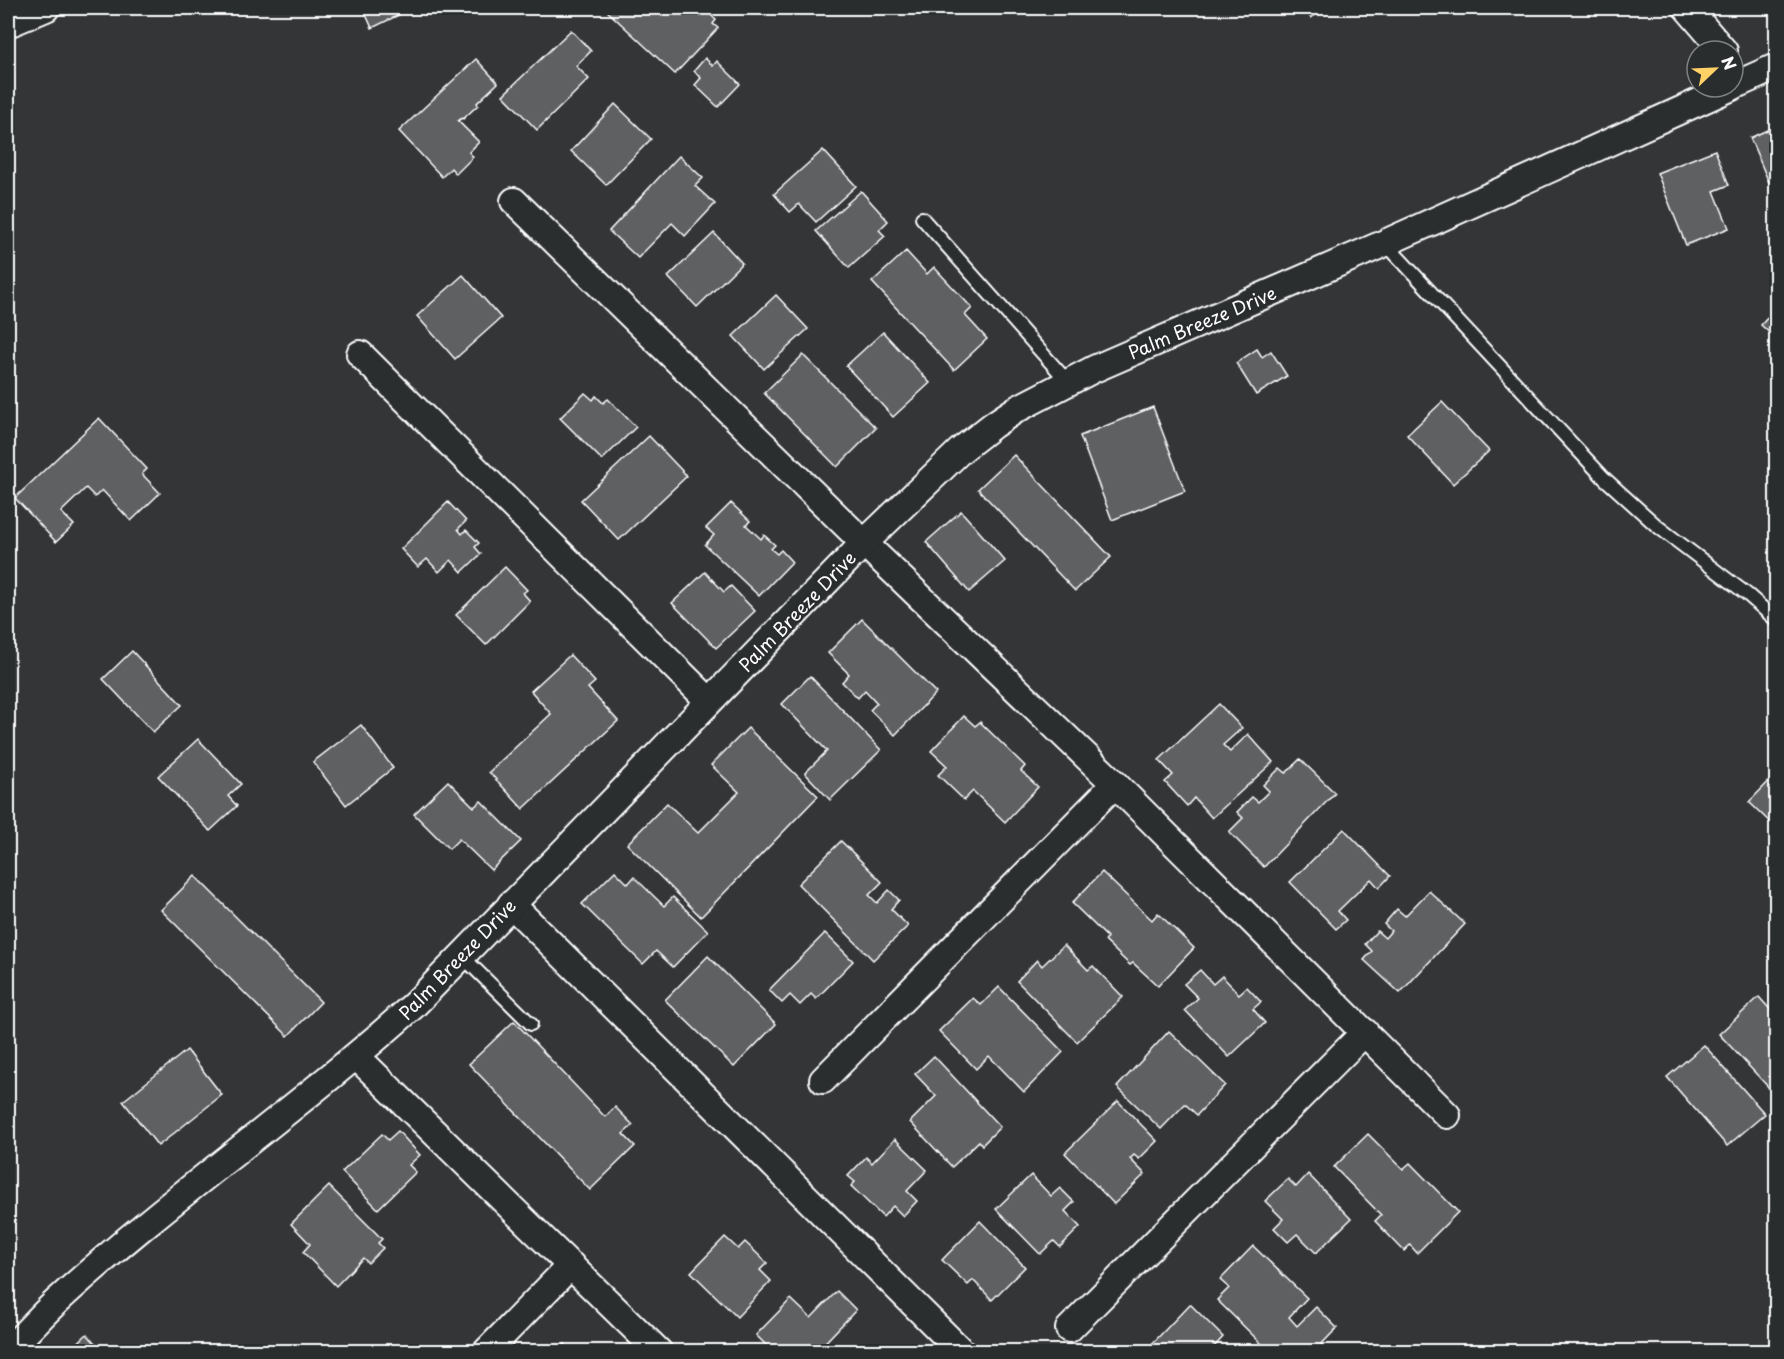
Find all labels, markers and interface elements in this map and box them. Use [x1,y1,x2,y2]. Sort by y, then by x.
north arrow [1685,39,1745,99]
text: N [1716,52,1743,73]
street label: Palm Breeze Drive [1124,279,1280,365]
street label: Palm Breeze Drive [732,545,862,677]
street label: Palm Breeze Drive [392,893,522,1025]

